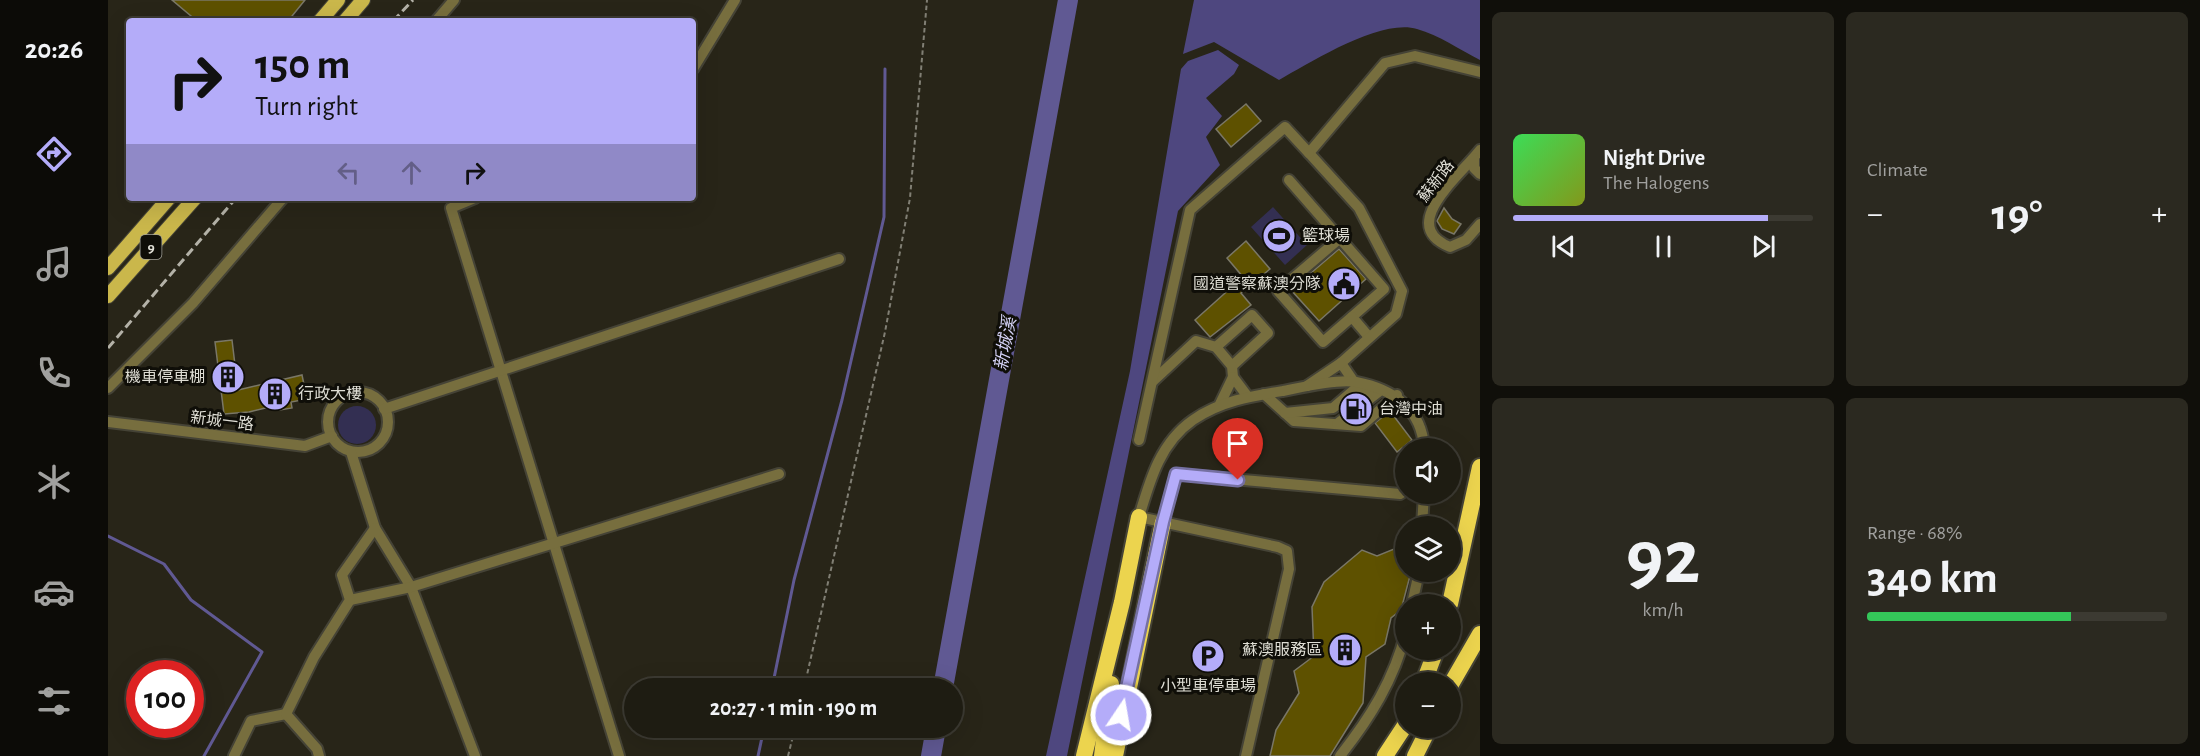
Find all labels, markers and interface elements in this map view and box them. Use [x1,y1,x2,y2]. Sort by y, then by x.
text: 20:26 [25,36,83,63]
icon: right [156,42,234,120]
text: 150 m [255,44,350,86]
text: Turn right [255,93,358,120]
icon: directions [33,133,75,175]
text: Night Drive [1603,147,1705,169]
icon: left [332,156,365,189]
icon: ahead [395,156,428,189]
icon: right [458,156,491,189]
street label: 蘇新路 [1414,157,1457,205]
text: Climate [1867,160,1928,180]
text: The Halogens [1603,173,1709,193]
text: 19° [1991,193,2043,238]
text: − [1867,198,1883,231]
text: + [2151,198,2167,231]
sports icon: 籃球場 [1261,218,1297,254]
place label: 籃球場 [1302,226,1350,244]
icon: previous [1547,230,1580,263]
icon: pause [1647,230,1680,263]
icon: next [1747,230,1780,263]
road number: 9 [140,235,162,259]
icon: music [33,243,75,285]
public building icon: 國道警察蘇澳分隊 [1326,266,1362,302]
place label: 國道警察蘇澳分隊 [1193,275,1321,292]
water label: 新城溪 [990,313,1020,372]
icon: phone [33,352,75,394]
building icon: 機車停車棚 [210,359,246,395]
place label: 機車停車棚 [125,368,205,385]
building icon: 行政大樓 [257,376,293,412]
place label: 行政大樓 [298,385,362,402]
fuel station icon: 台灣中油 [1338,391,1374,427]
place label: 台灣中油 [1379,400,1443,417]
street label: 新城一路 [189,408,255,433]
pin [1212,418,1263,480]
icon: arrive [1221,427,1254,460]
map controls [1395,438,1461,738]
button: sound [1395,438,1461,504]
icon: climate [33,461,75,503]
button: layers [1395,516,1461,582]
text: 92 [1626,520,1700,598]
text: Range · 68% [1867,523,1963,543]
text: 340 km [1867,556,1998,601]
icon: car [33,571,75,613]
button: + [1395,594,1461,660]
text: km/h [1642,600,1684,620]
building icon: 蘇澳服務區 [1327,632,1363,668]
parking icon: 小型車停車場 [1190,638,1226,674]
place label: 蘇澳服務區 [1242,641,1322,658]
speed limit sign: 100 [126,660,204,738]
button: − [1395,672,1461,738]
place label: 小型車停車場 [1160,677,1256,694]
icon: filters [33,680,75,722]
position arrow [1089,683,1153,747]
text: 20:27 · 1 min · 190 m [710,697,877,719]

